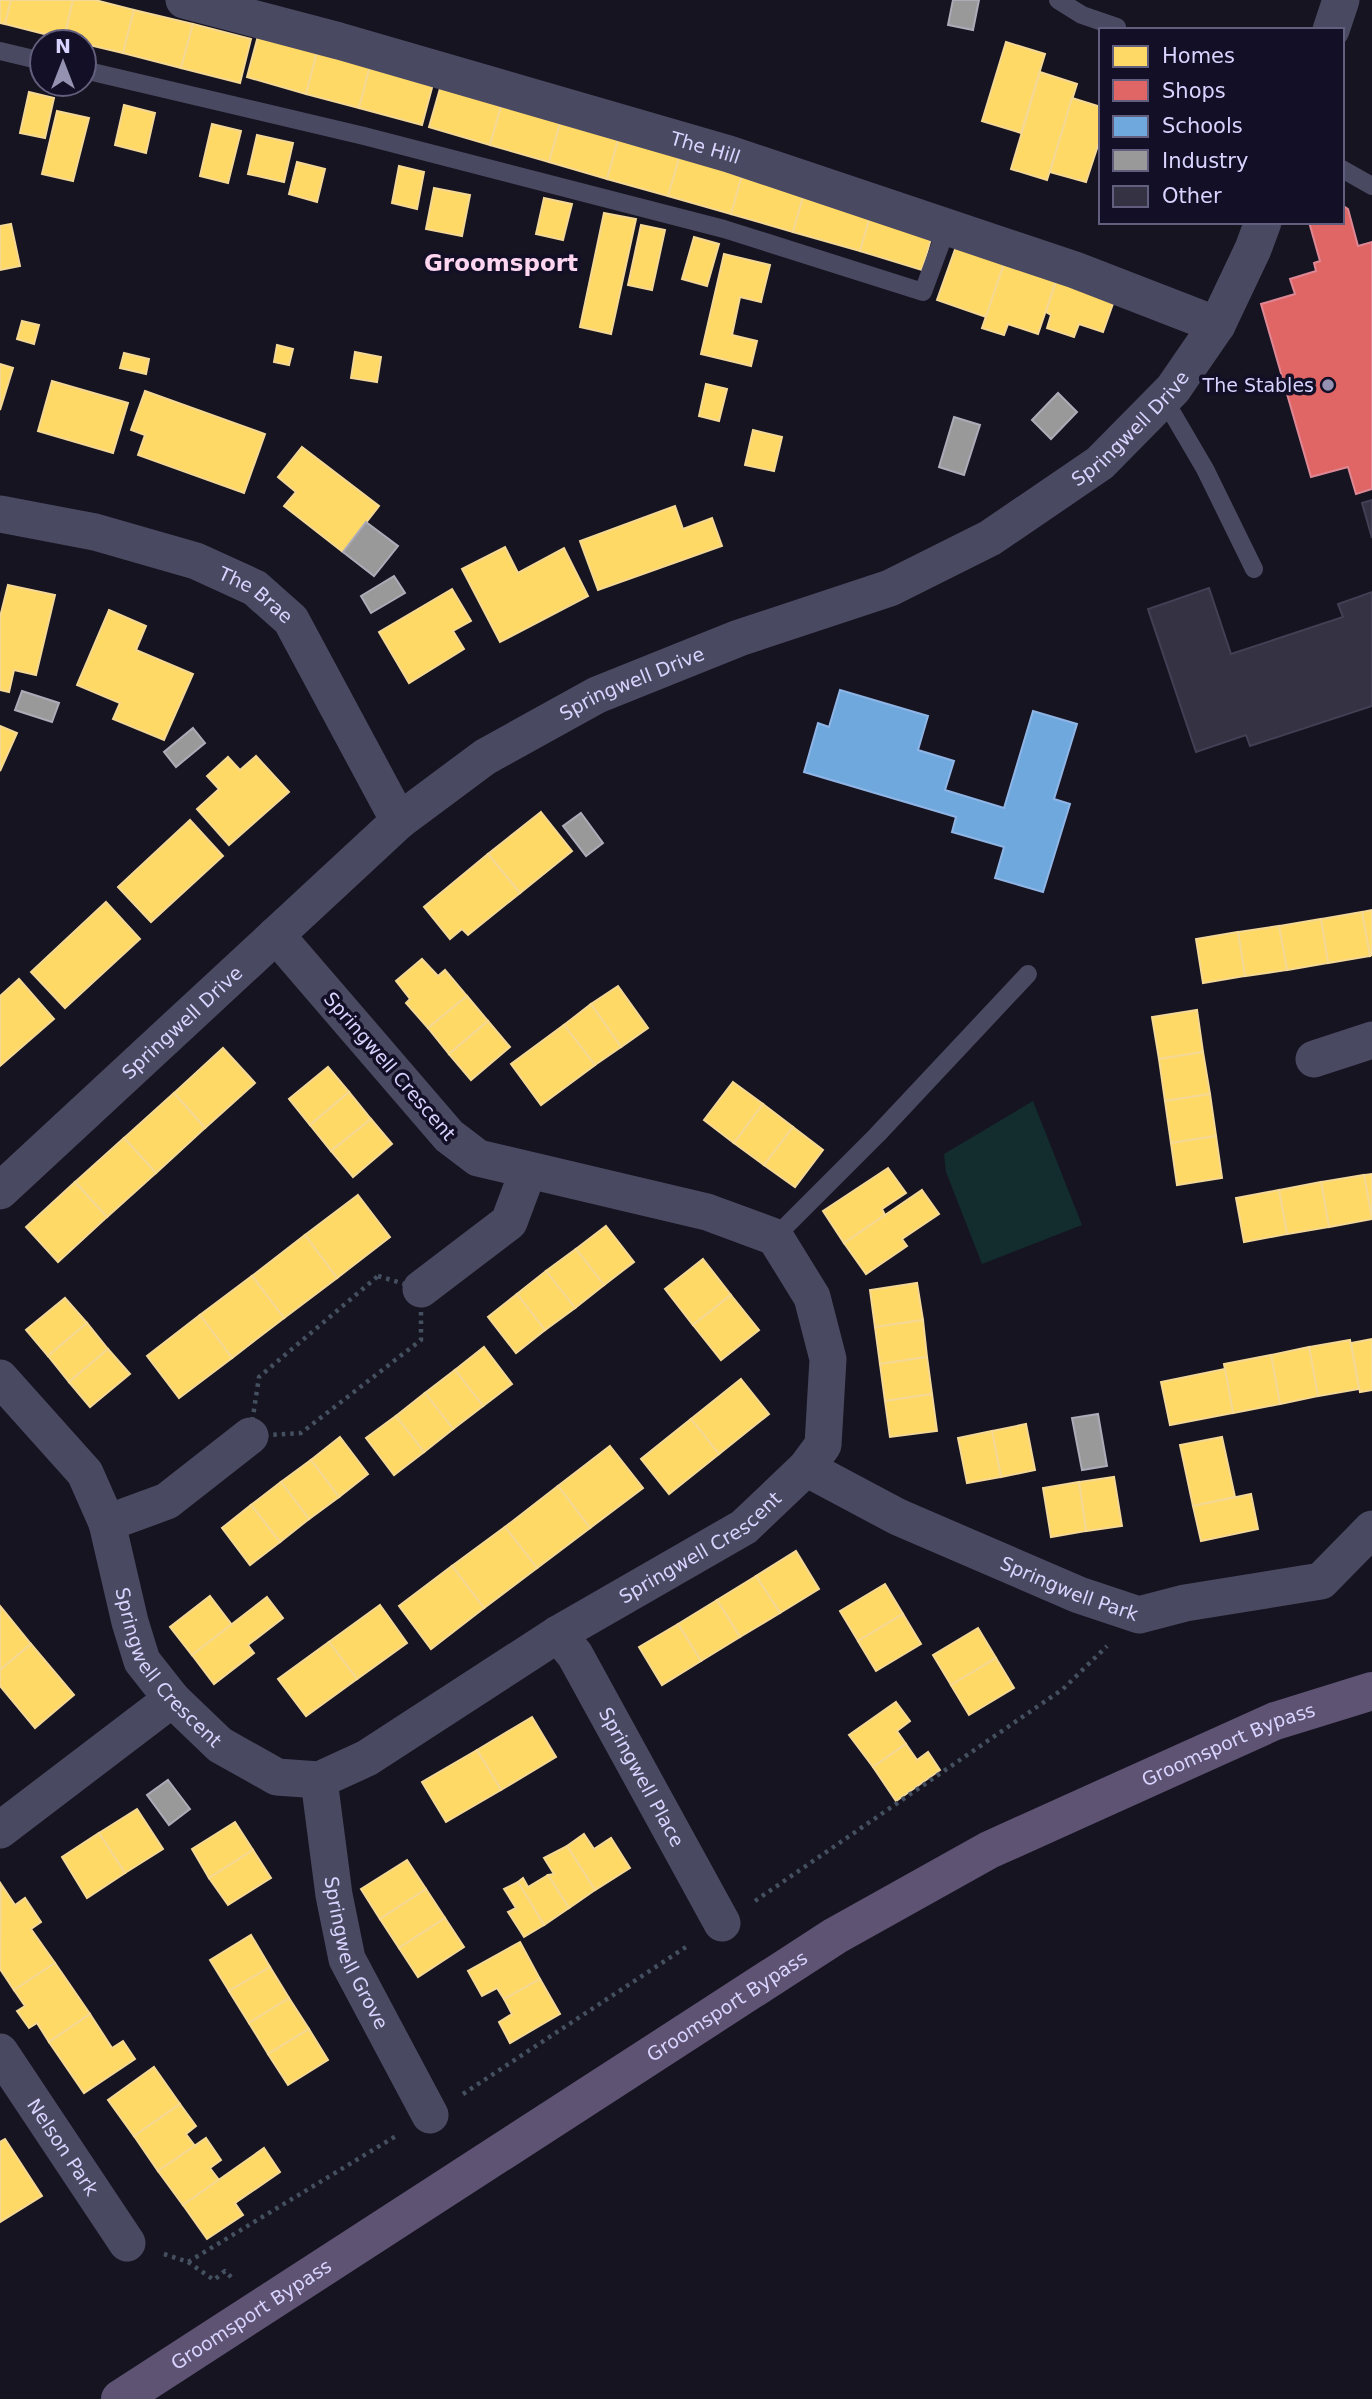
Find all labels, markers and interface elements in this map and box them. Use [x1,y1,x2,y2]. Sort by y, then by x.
north arrow [28,28,98,98]
legend [1099,28,1344,224]
text: N [55,35,71,57]
text: Homes [1162,44,1235,68]
text: Shops [1162,79,1226,103]
text: Schools [1162,114,1243,138]
street label: The Hill [667,126,743,168]
text: Industry [1162,149,1248,173]
text: Other [1162,184,1222,208]
district label: Groomsport [424,250,578,276]
street label: Springwell Drive [1067,367,1193,490]
place label: The Stables [1202,374,1314,396]
marker: The Stables [1320,377,1336,393]
street label: The Brae [215,562,298,628]
street label: Springwell Drive [556,642,707,725]
street label: Springwell Drive [117,961,246,1083]
street label: Springwell Crescent [320,987,460,1145]
street label: Springwell Crescent [615,1487,785,1608]
street label: Springwell Park [997,1551,1141,1625]
street label: Springwell Crescent [111,1585,226,1752]
street label: Groomsport Bypass [1138,1698,1318,1791]
street label: Springwell Place [595,1703,689,1850]
street label: Springwell Grove [321,1875,393,2033]
street label: Groomsport Bypass [643,1946,811,2066]
street label: Nelson Park [23,2094,103,2200]
street label: Groomsport Bypass [167,2254,335,2374]

